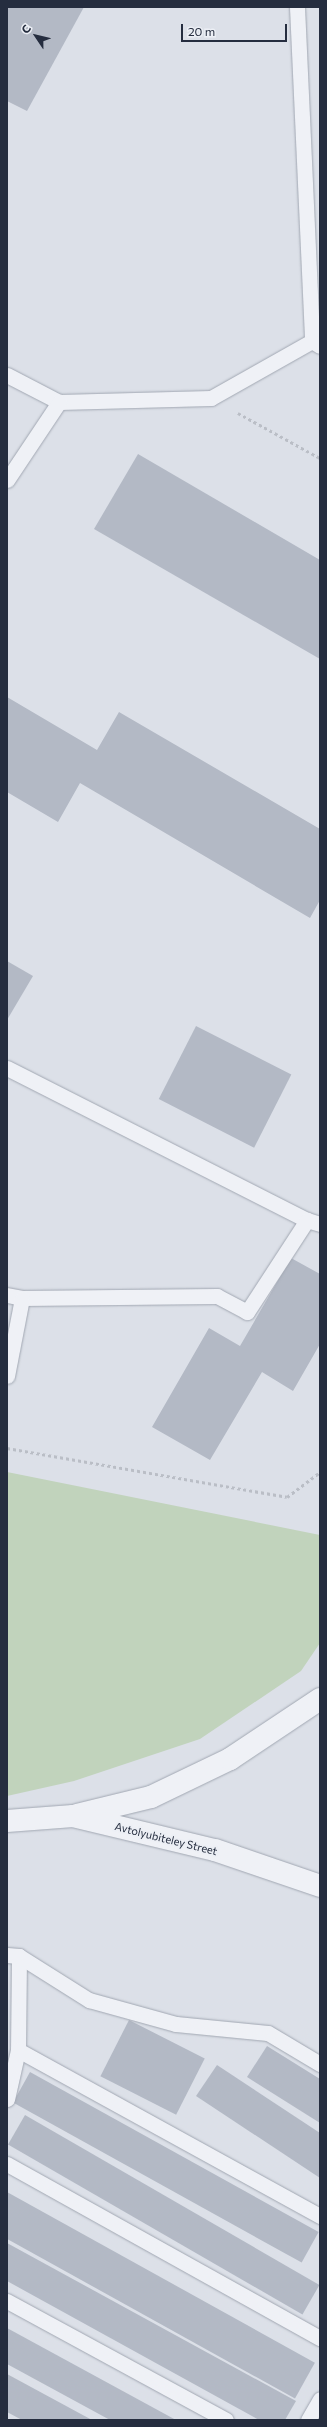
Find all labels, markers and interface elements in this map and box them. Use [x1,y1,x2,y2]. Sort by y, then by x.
north arrow [16,16,56,56]
scale bar [183,16,289,42]
text: С [18,22,33,36]
text: 20 m [188,24,215,38]
street label: Avtolyubiteley Street [113,1820,219,1858]

